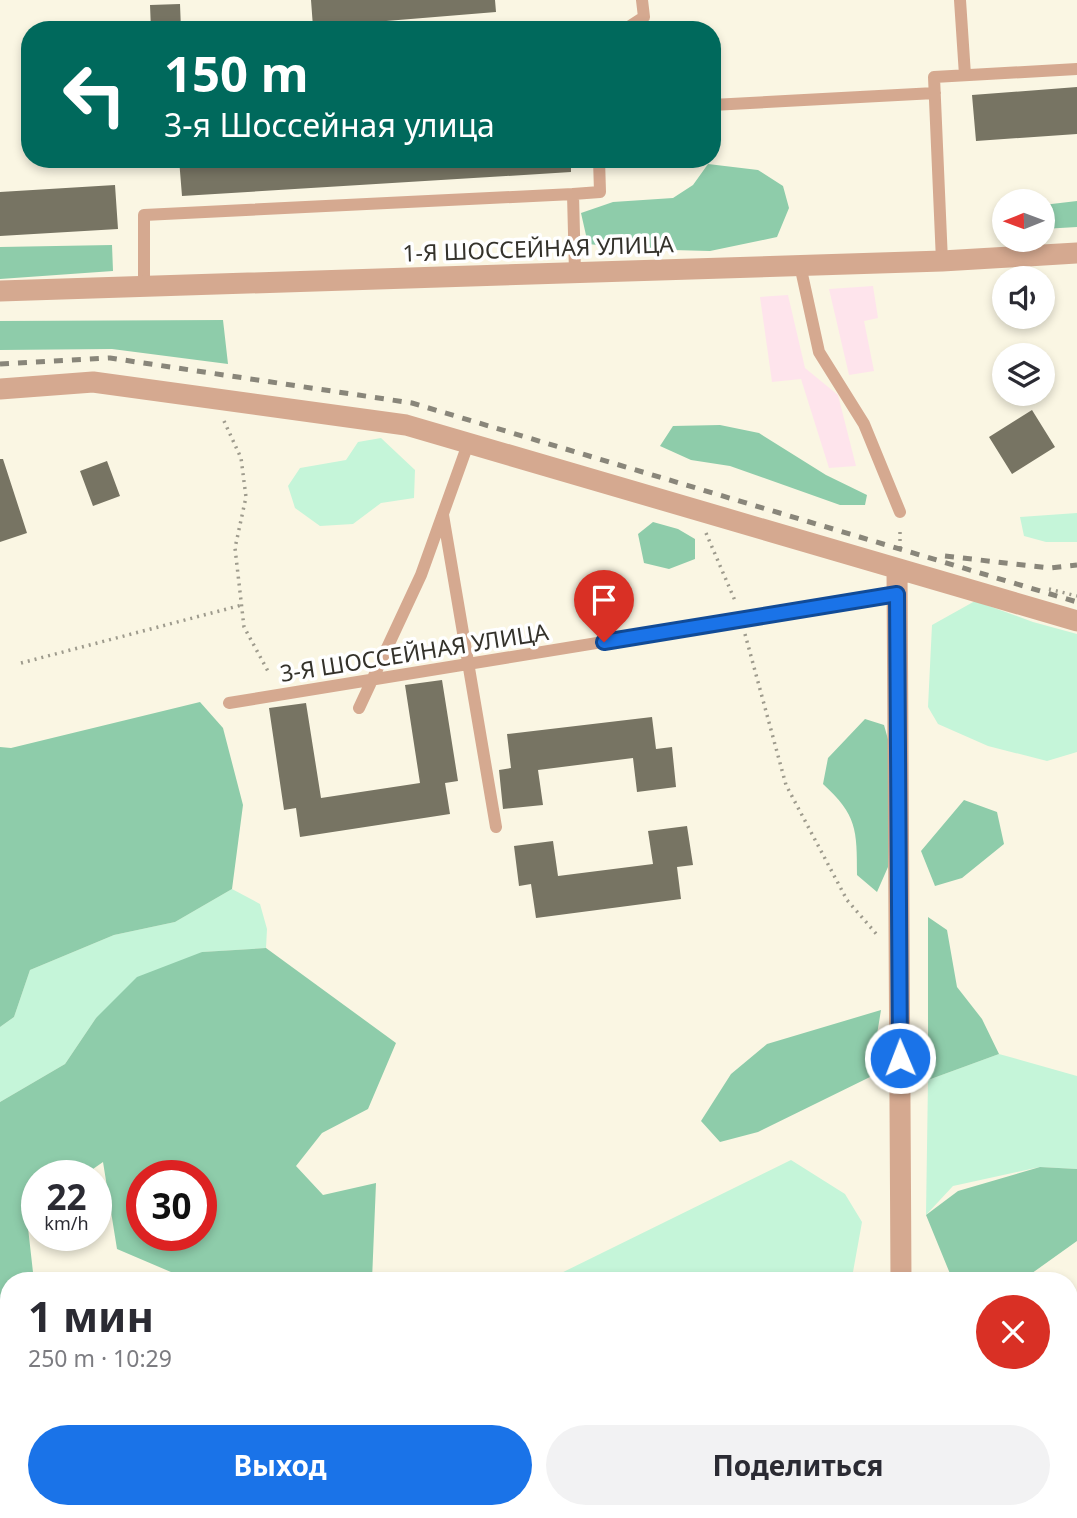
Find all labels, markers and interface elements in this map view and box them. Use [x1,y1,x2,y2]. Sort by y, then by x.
text: 150 m [164,40,309,106]
icon: left [49,49,140,140]
text: 3-я Шоссейная улица [164,103,495,146]
north arrow [992,189,1055,252]
map controls [992,189,1055,406]
street label: 1-Я ШОССЕЙНАЯ УЛИЦА [402,227,674,269]
button: sound [992,266,1055,329]
button: layers [992,343,1055,406]
pin [574,570,634,642]
icon: arrive [585,581,623,619]
street label: 3-Я ШОССЕЙНАЯ УЛИЦА [277,615,551,689]
position arrow [863,1021,937,1095]
speed limit sign: 30 [126,1160,217,1251]
text: 22 [46,1173,87,1220]
text: km/h [44,1211,89,1235]
text: 1 мин [28,1287,154,1344]
button: close [976,1295,1050,1369]
text: 250 m · 10:29 [28,1342,172,1374]
button: Выход [28,1425,532,1505]
button: Поделиться [546,1425,1050,1505]

